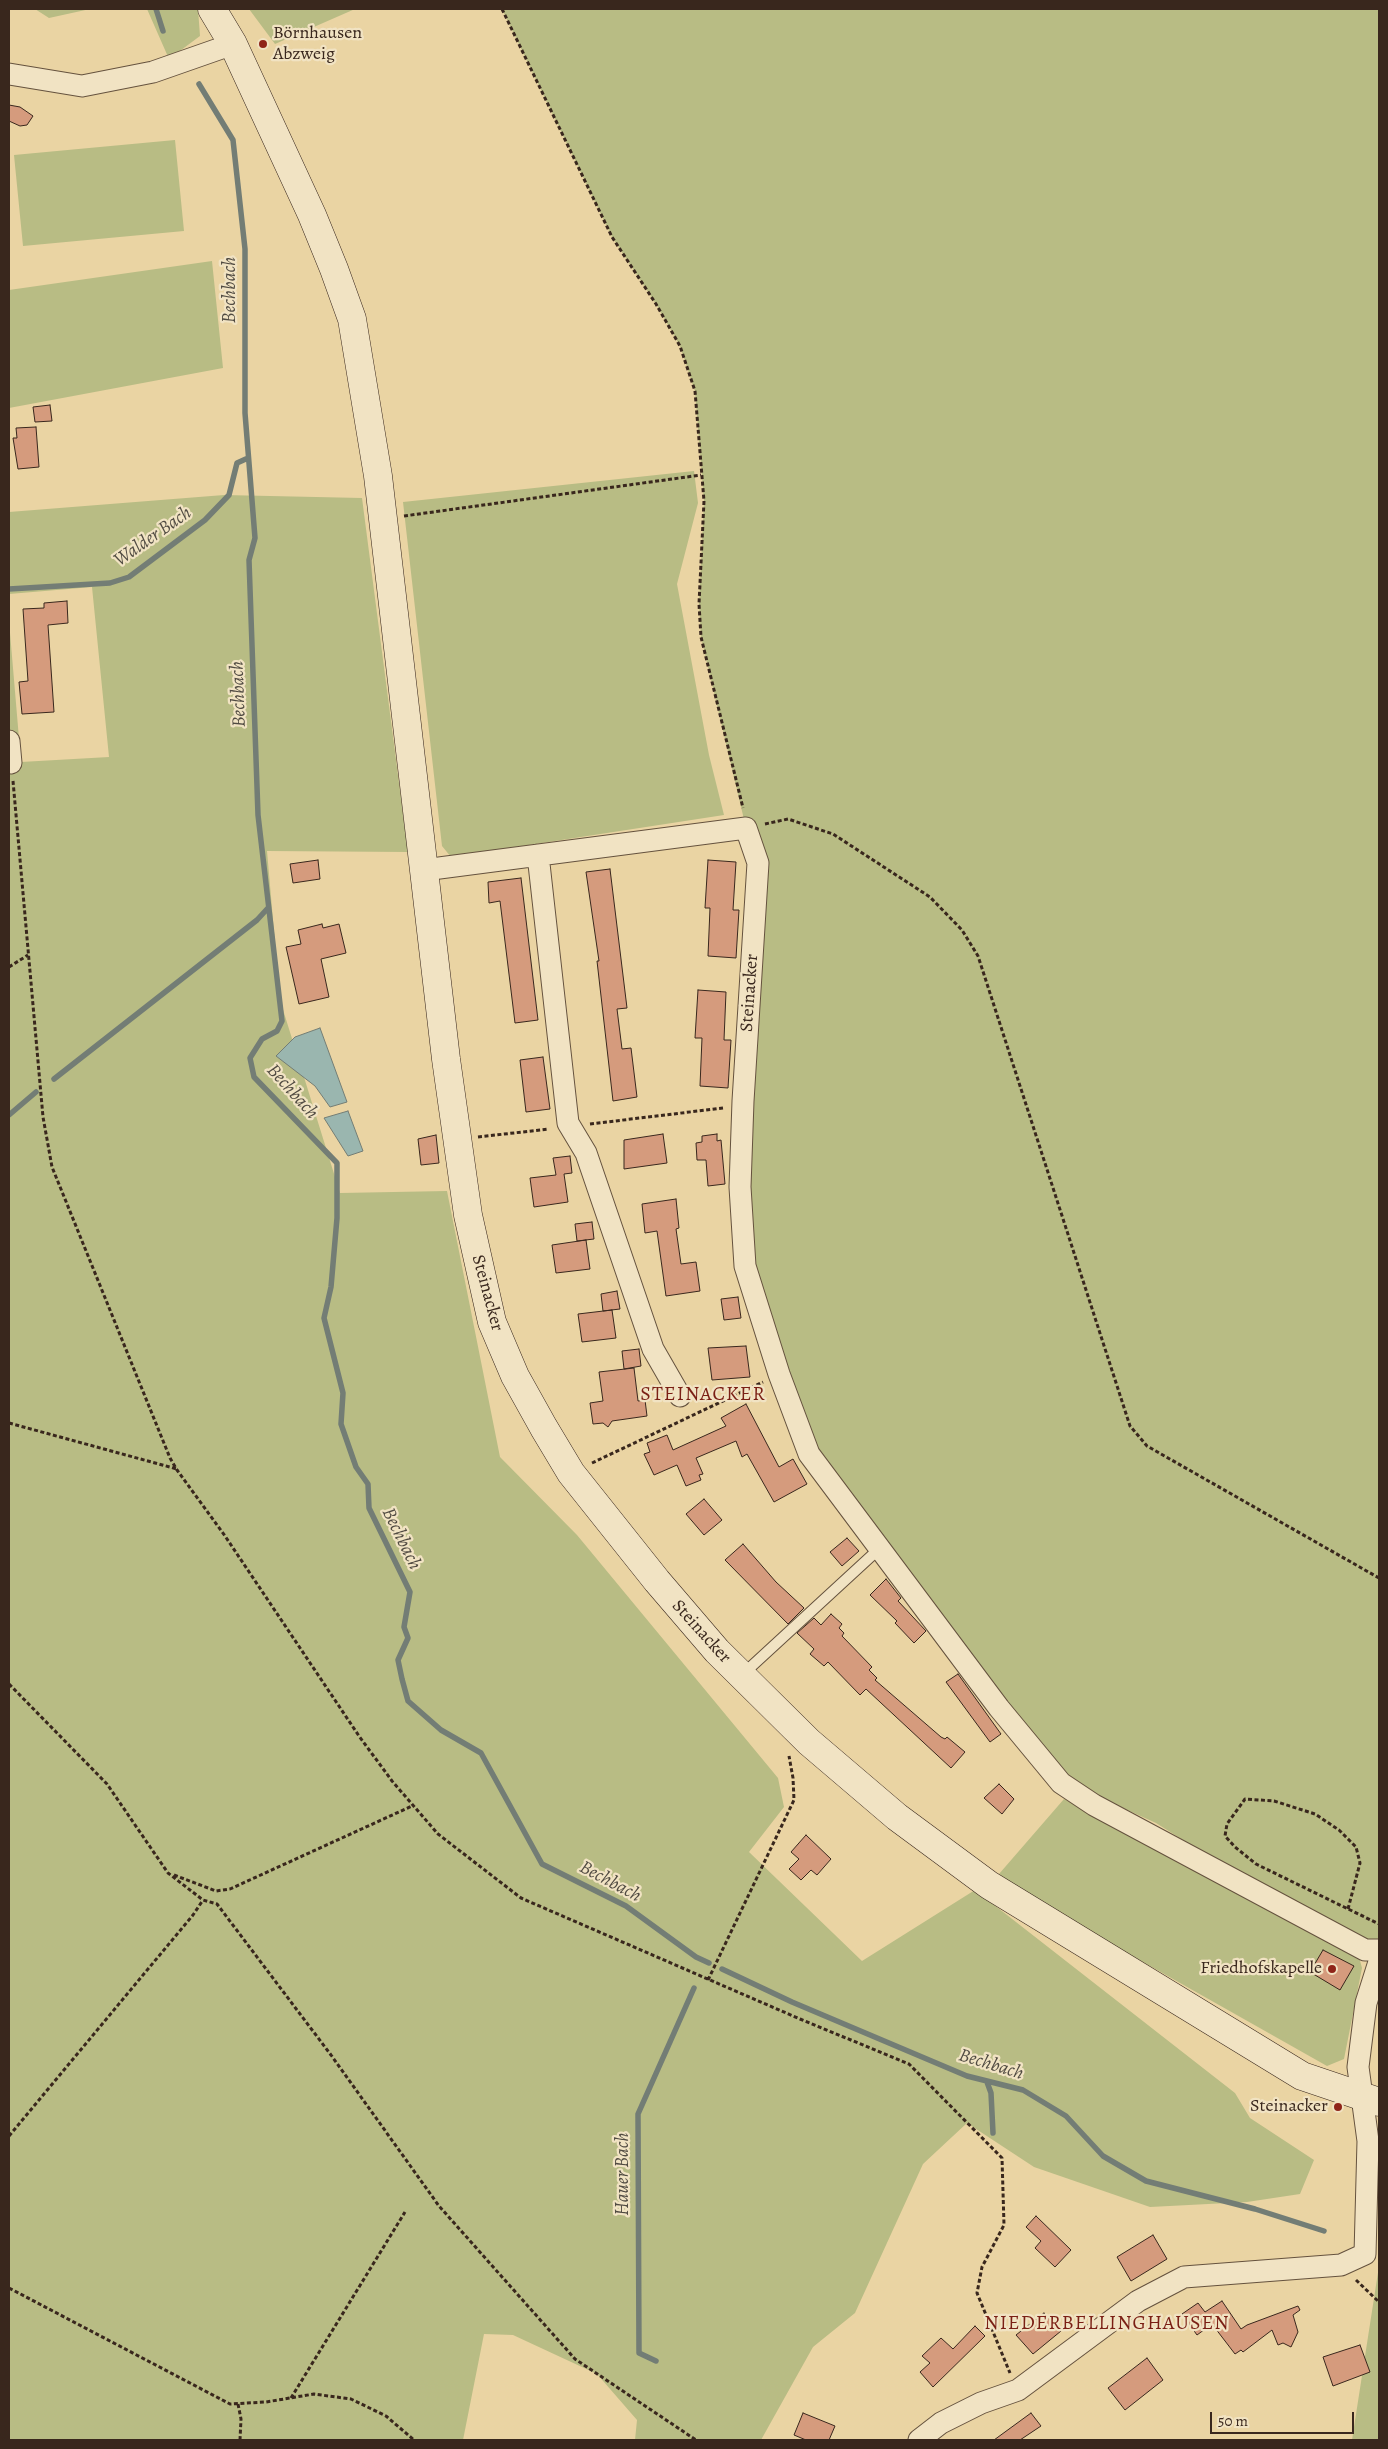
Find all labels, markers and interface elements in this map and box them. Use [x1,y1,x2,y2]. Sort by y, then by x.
place label: Börnhausen Abzweig [273,23,362,66]
marker: Börnhausen Abzweig [257,38,269,50]
water label: Bechbach [219,257,241,323]
water label: Walder Bach [110,502,196,572]
water label: Bechbach [226,660,252,728]
street label: Steinacker [737,953,763,1033]
water label: Bechbach [261,1060,323,1124]
street label: Steinacker [466,1253,508,1333]
district label: STEINACKER [639,1383,767,1407]
water label: Bechbach [376,1504,426,1574]
street label: Steinacker [667,1596,735,1668]
water label: Bechbach [575,1856,645,1908]
place label: Friedhofskapelle [1200,1958,1322,1980]
marker: Friedhofskapelle [1326,1963,1338,1975]
water label: Bechbach [956,2044,1026,2086]
place label: Steinacker [1250,2096,1328,2118]
marker: Steinacker [1332,2101,1344,2113]
water label: Hauer Bach [612,2132,634,2216]
district label: NIEDERBELLINGHAUSEN [982,2312,1232,2336]
scale bar [1213,2402,1357,2434]
text: 50 m [1218,2411,1248,2431]

